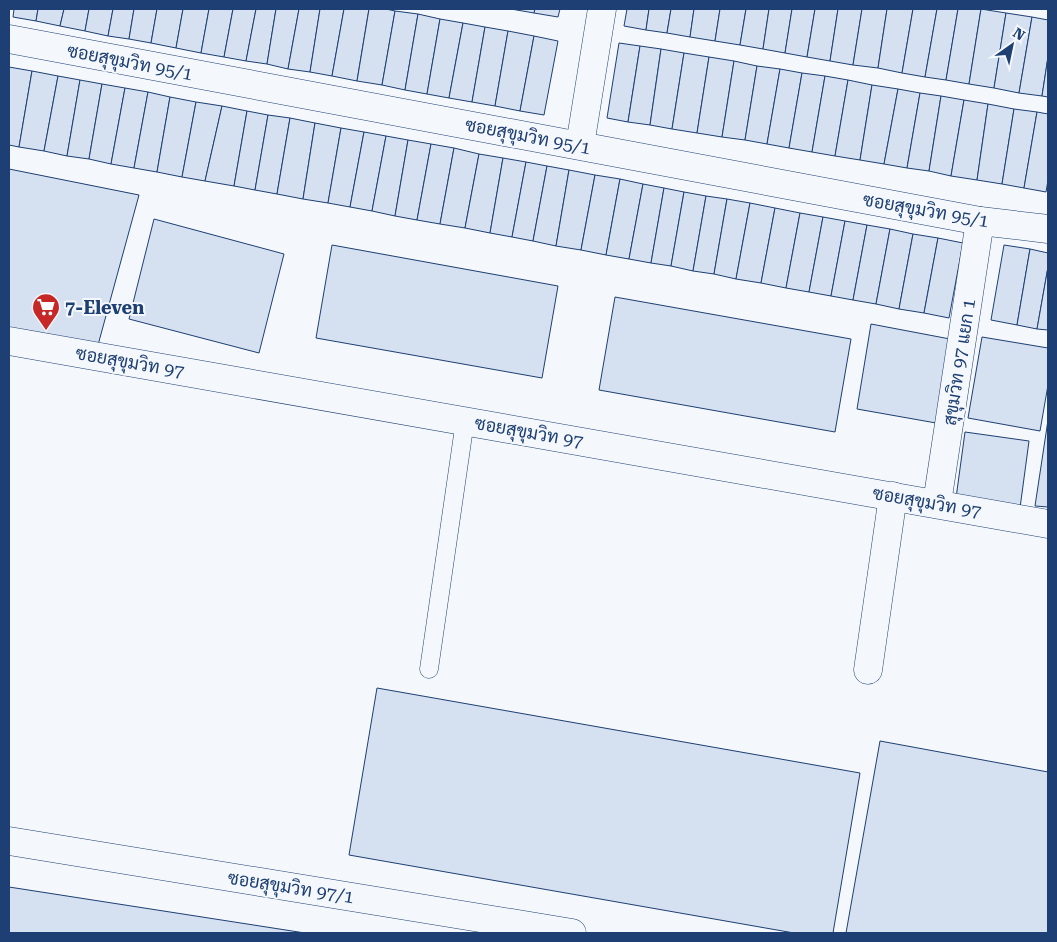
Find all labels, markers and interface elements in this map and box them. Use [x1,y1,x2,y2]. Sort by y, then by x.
north arrow [987,20,1037,70]
text: N [1010,24,1028,44]
street label: ซอยสุขุมวิท 95/1 [65,40,195,86]
street label: ซอยสุขุมวิท 95/1 [463,114,593,160]
street label: ซอยสุขุมวิท 95/1 [861,189,991,233]
supermarket icon: 7-Eleven [31,292,61,331]
place label: 7-Eleven [65,297,144,318]
street label: สุขุมวิท 97 แยก 1 [939,297,981,427]
street label: ซอยสุขุมวิท 97 [74,342,186,384]
street label: ซอยสุขุมวิท 97 [473,412,585,454]
street label: ซอยสุขุมวิท 97 [871,482,983,524]
street label: ซอยสุขุมวิท 97/1 [226,867,356,909]

